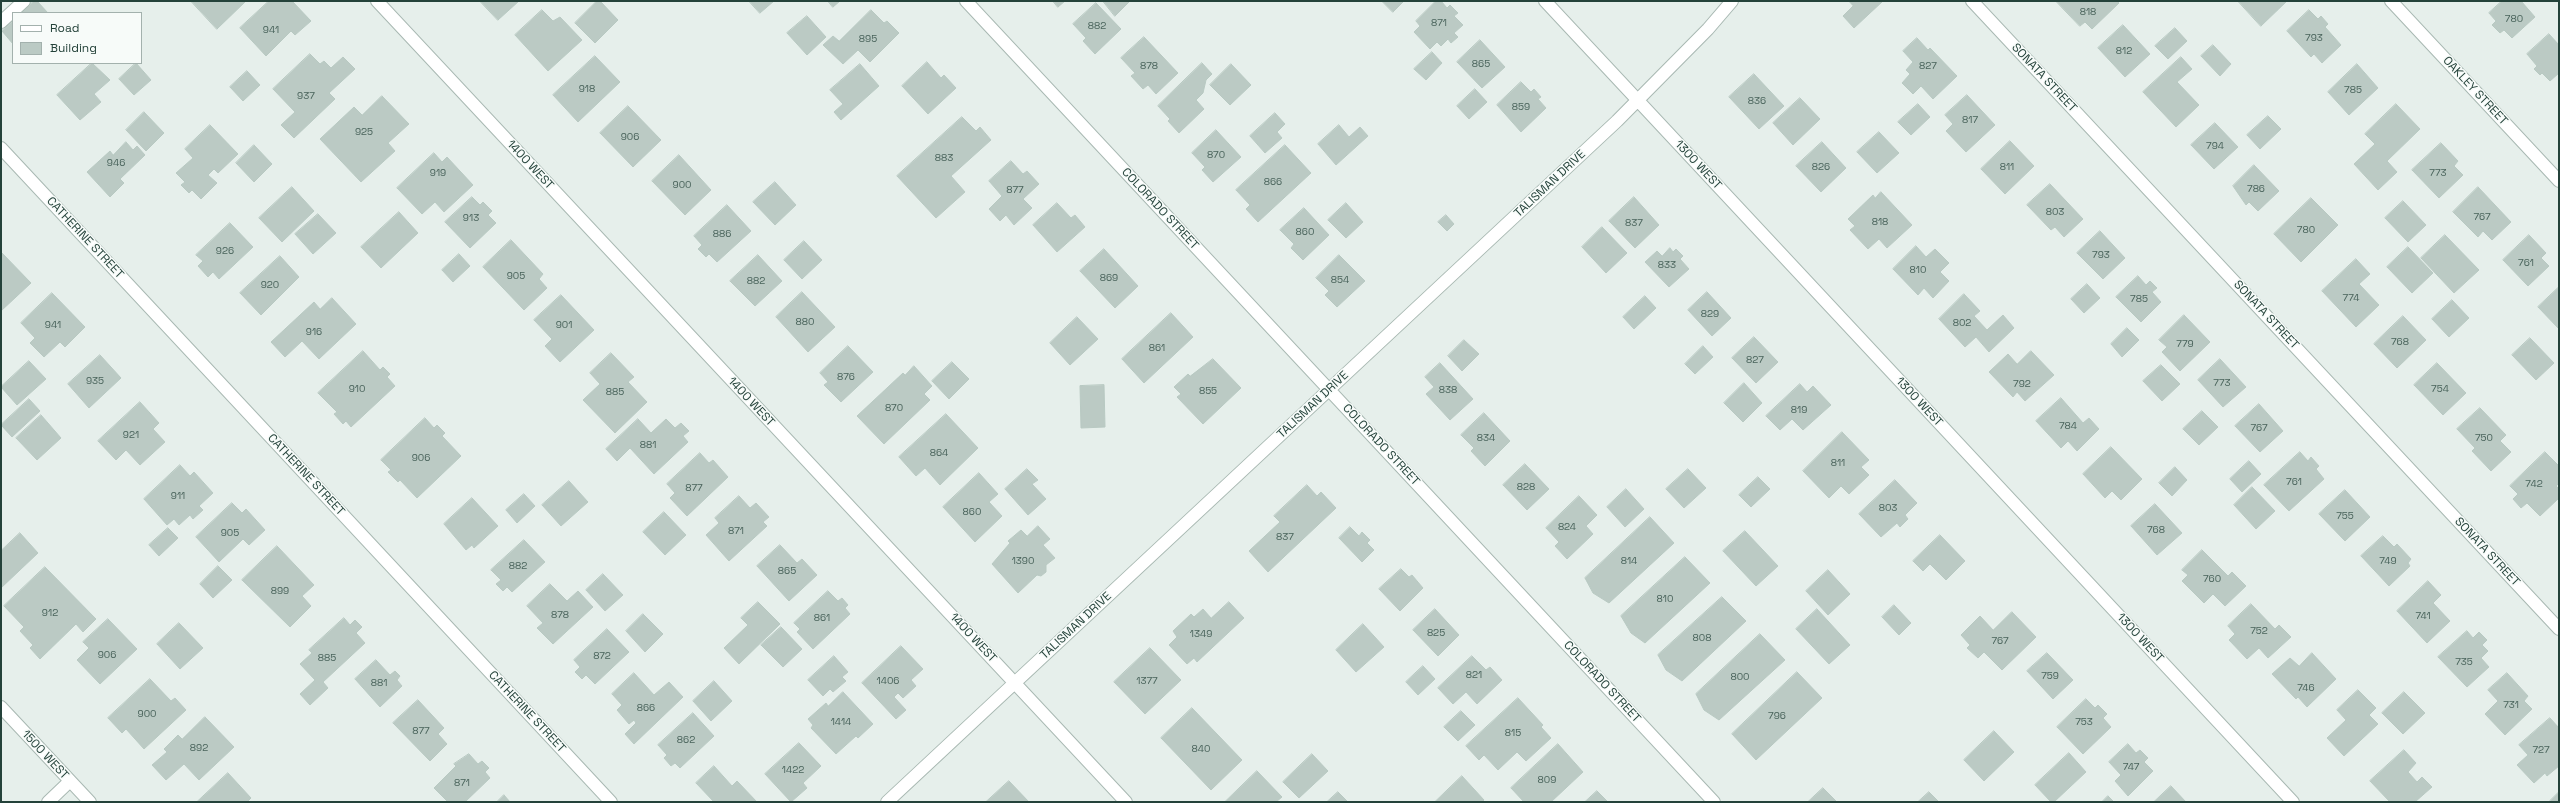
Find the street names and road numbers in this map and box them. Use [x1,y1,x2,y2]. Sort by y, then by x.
street label: SONATA STREET [2008,41,2080,115]
street label: OAKLEY STREET [2439,54,2511,128]
street label: 1400 WEST [503,137,557,193]
street label: 1300 WEST [1672,137,1724,193]
street label: TALISMAN DRIVE [1511,147,1589,221]
street label: COLORADO STREET [1118,165,1202,253]
street label: CATHERINE STREET [43,194,127,282]
street label: SONATA STREET [2230,278,2302,352]
street label: TALISMAN DRIVE [1274,368,1352,442]
street label: 1400 WEST [724,374,778,430]
street label: 1300 WEST [1893,374,1945,430]
street label: COLORADO STREET [1339,401,1423,489]
street label: CATHERINE STREET [264,431,348,519]
street label: SONATA STREET [2451,515,2523,589]
street label: TALISMAN DRIVE [1037,589,1115,663]
street label: 1400 WEST [946,610,1000,666]
street label: 1300 WEST [2114,610,2166,666]
street label: COLORADO STREET [1560,638,1644,726]
street label: CATHERINE STREET [485,668,569,756]
street label: 1500 WEST [19,727,71,783]

